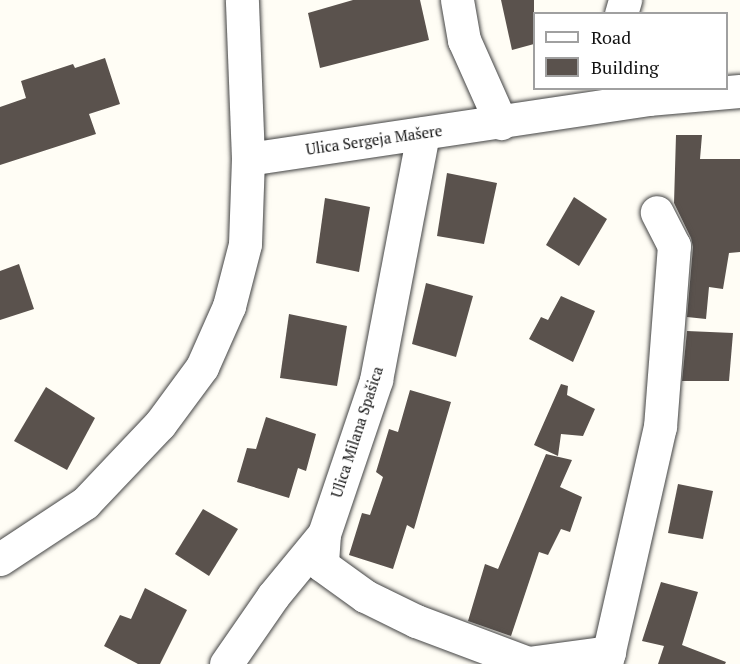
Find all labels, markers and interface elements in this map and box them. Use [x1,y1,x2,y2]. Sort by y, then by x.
legend [533,12,728,90]
text: Road [591,25,631,49]
text: Building [591,55,659,79]
street label: Ulica Sergeja Mašere [305,122,443,158]
street label: Ulica Milana Spašica [327,364,387,500]

